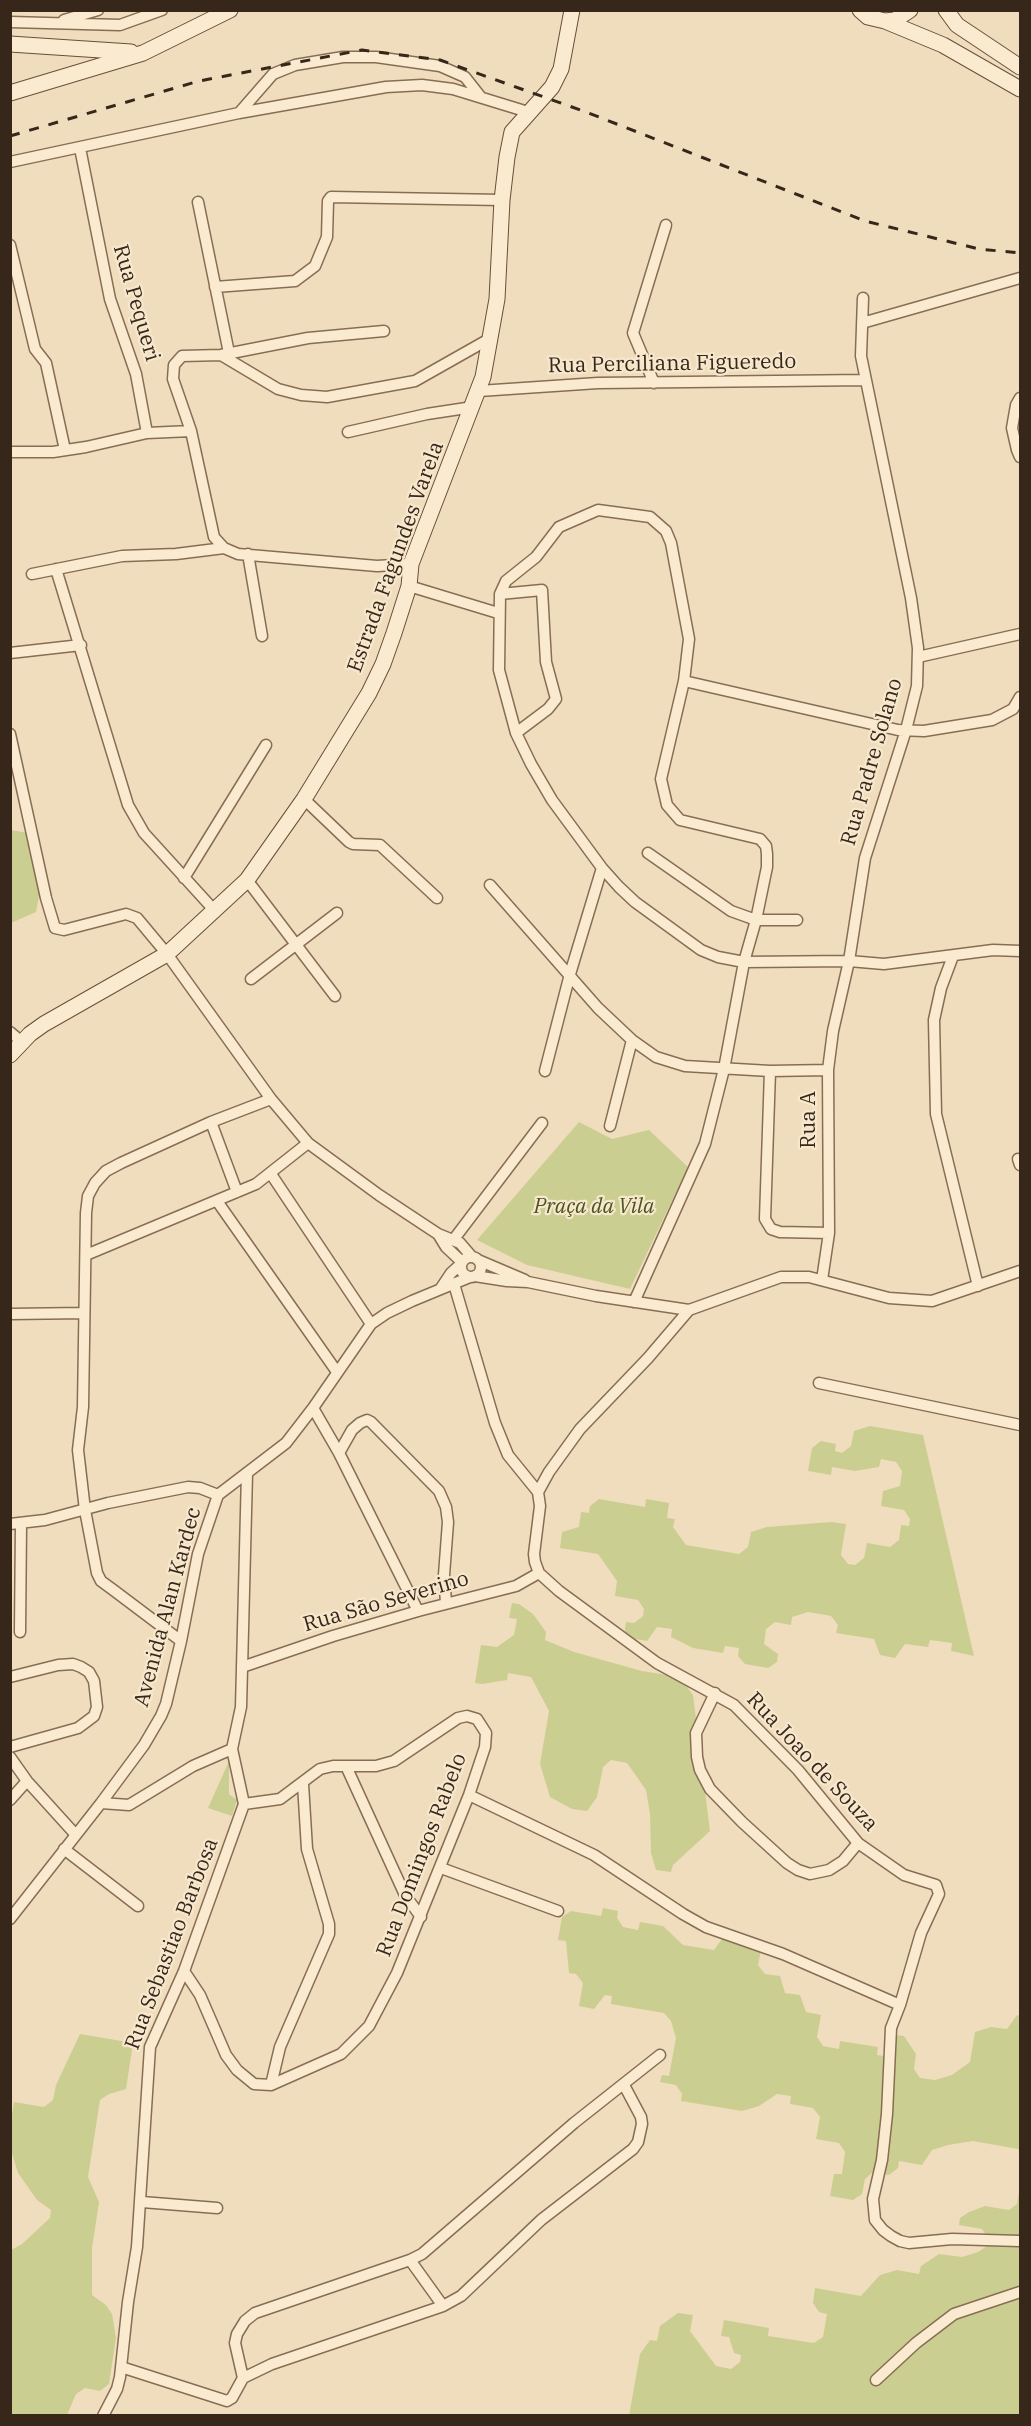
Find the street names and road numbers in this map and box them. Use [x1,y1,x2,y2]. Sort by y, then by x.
street label: Rua Pequeri [107,242,165,364]
street label: Rua Perciliana Figueredo [548,349,796,379]
street label: Estrada Fagundes Varela [342,438,450,676]
street label: Rua Padre Solano [836,675,908,849]
street label: Rua A [796,1091,822,1149]
street label: Avenida Alan Kardec [129,1504,207,1710]
street label: Rua São Severino [300,1566,472,1638]
street label: Rua Joao de Souza [741,1687,883,1837]
street label: Rua Domingos Rabelo [372,1750,472,1960]
street label: Rua Sebastiao Barbosa [120,1835,224,2053]

